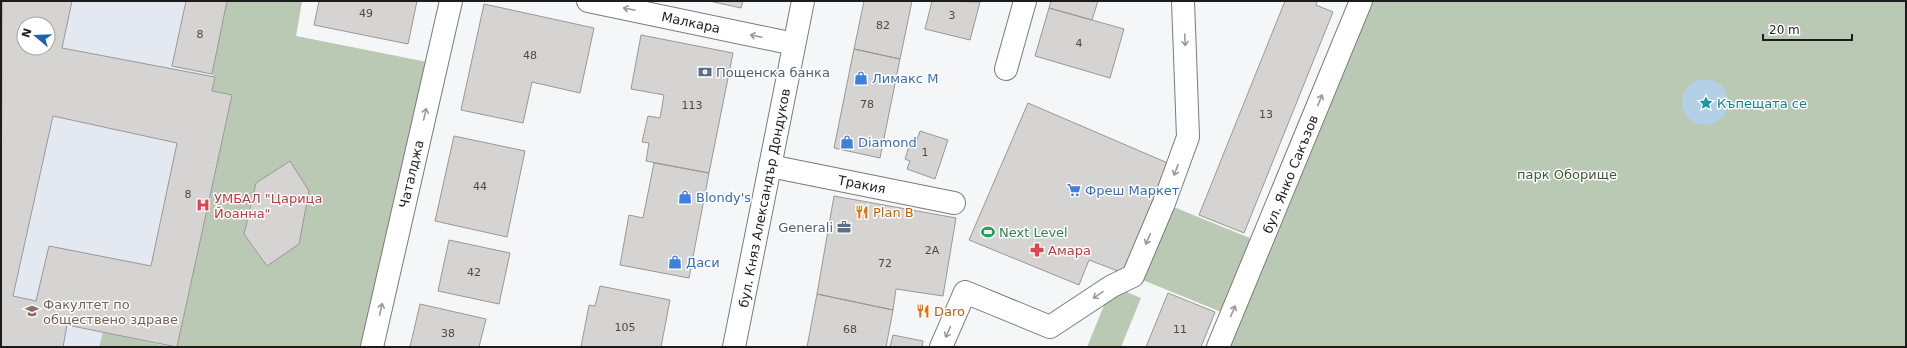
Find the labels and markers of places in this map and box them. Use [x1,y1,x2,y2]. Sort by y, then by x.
bank icon: Пощенска банка [697,64,713,80]
place label: Пощенска банка [716,65,830,80]
shop icon: Лимакс М [853,70,869,86]
place label: Лимакс М [872,71,938,86]
place icon: Къпещата се [1698,95,1714,111]
place label: Къпещата се [1717,96,1807,111]
shop icon: Diamond [839,134,855,150]
place label: Diamond [858,135,917,150]
supermarket icon: Фреш Маркет [1066,182,1082,198]
place label: Фреш Маркет [1085,183,1180,198]
shop icon: Blondy's [677,189,693,205]
place label: Blondy's [696,190,751,205]
place label: УМБАЛ "Царица Йоанна" [214,191,322,221]
hospital icon: УМБАЛ "Царица Йоанна" [195,197,211,213]
restaurant icon: Plan B [854,204,870,220]
place label: Plan B [873,205,914,220]
office icon: Generali [836,219,852,235]
place label: Generali [778,220,833,235]
sports icon: Next Level [980,224,996,240]
place label: Next Level [999,225,1068,240]
pharmacy icon: Амара [1029,242,1045,258]
place label: Амара [1048,243,1091,258]
shop icon: Даси [667,254,683,270]
place label: Даси [686,255,720,270]
place label: Факултет по обществено здраве [43,297,178,327]
school or university icon: Факултет по обществено здраве [24,303,40,319]
restaurant icon: Daro [915,303,931,319]
place label: Daro [934,304,965,319]

